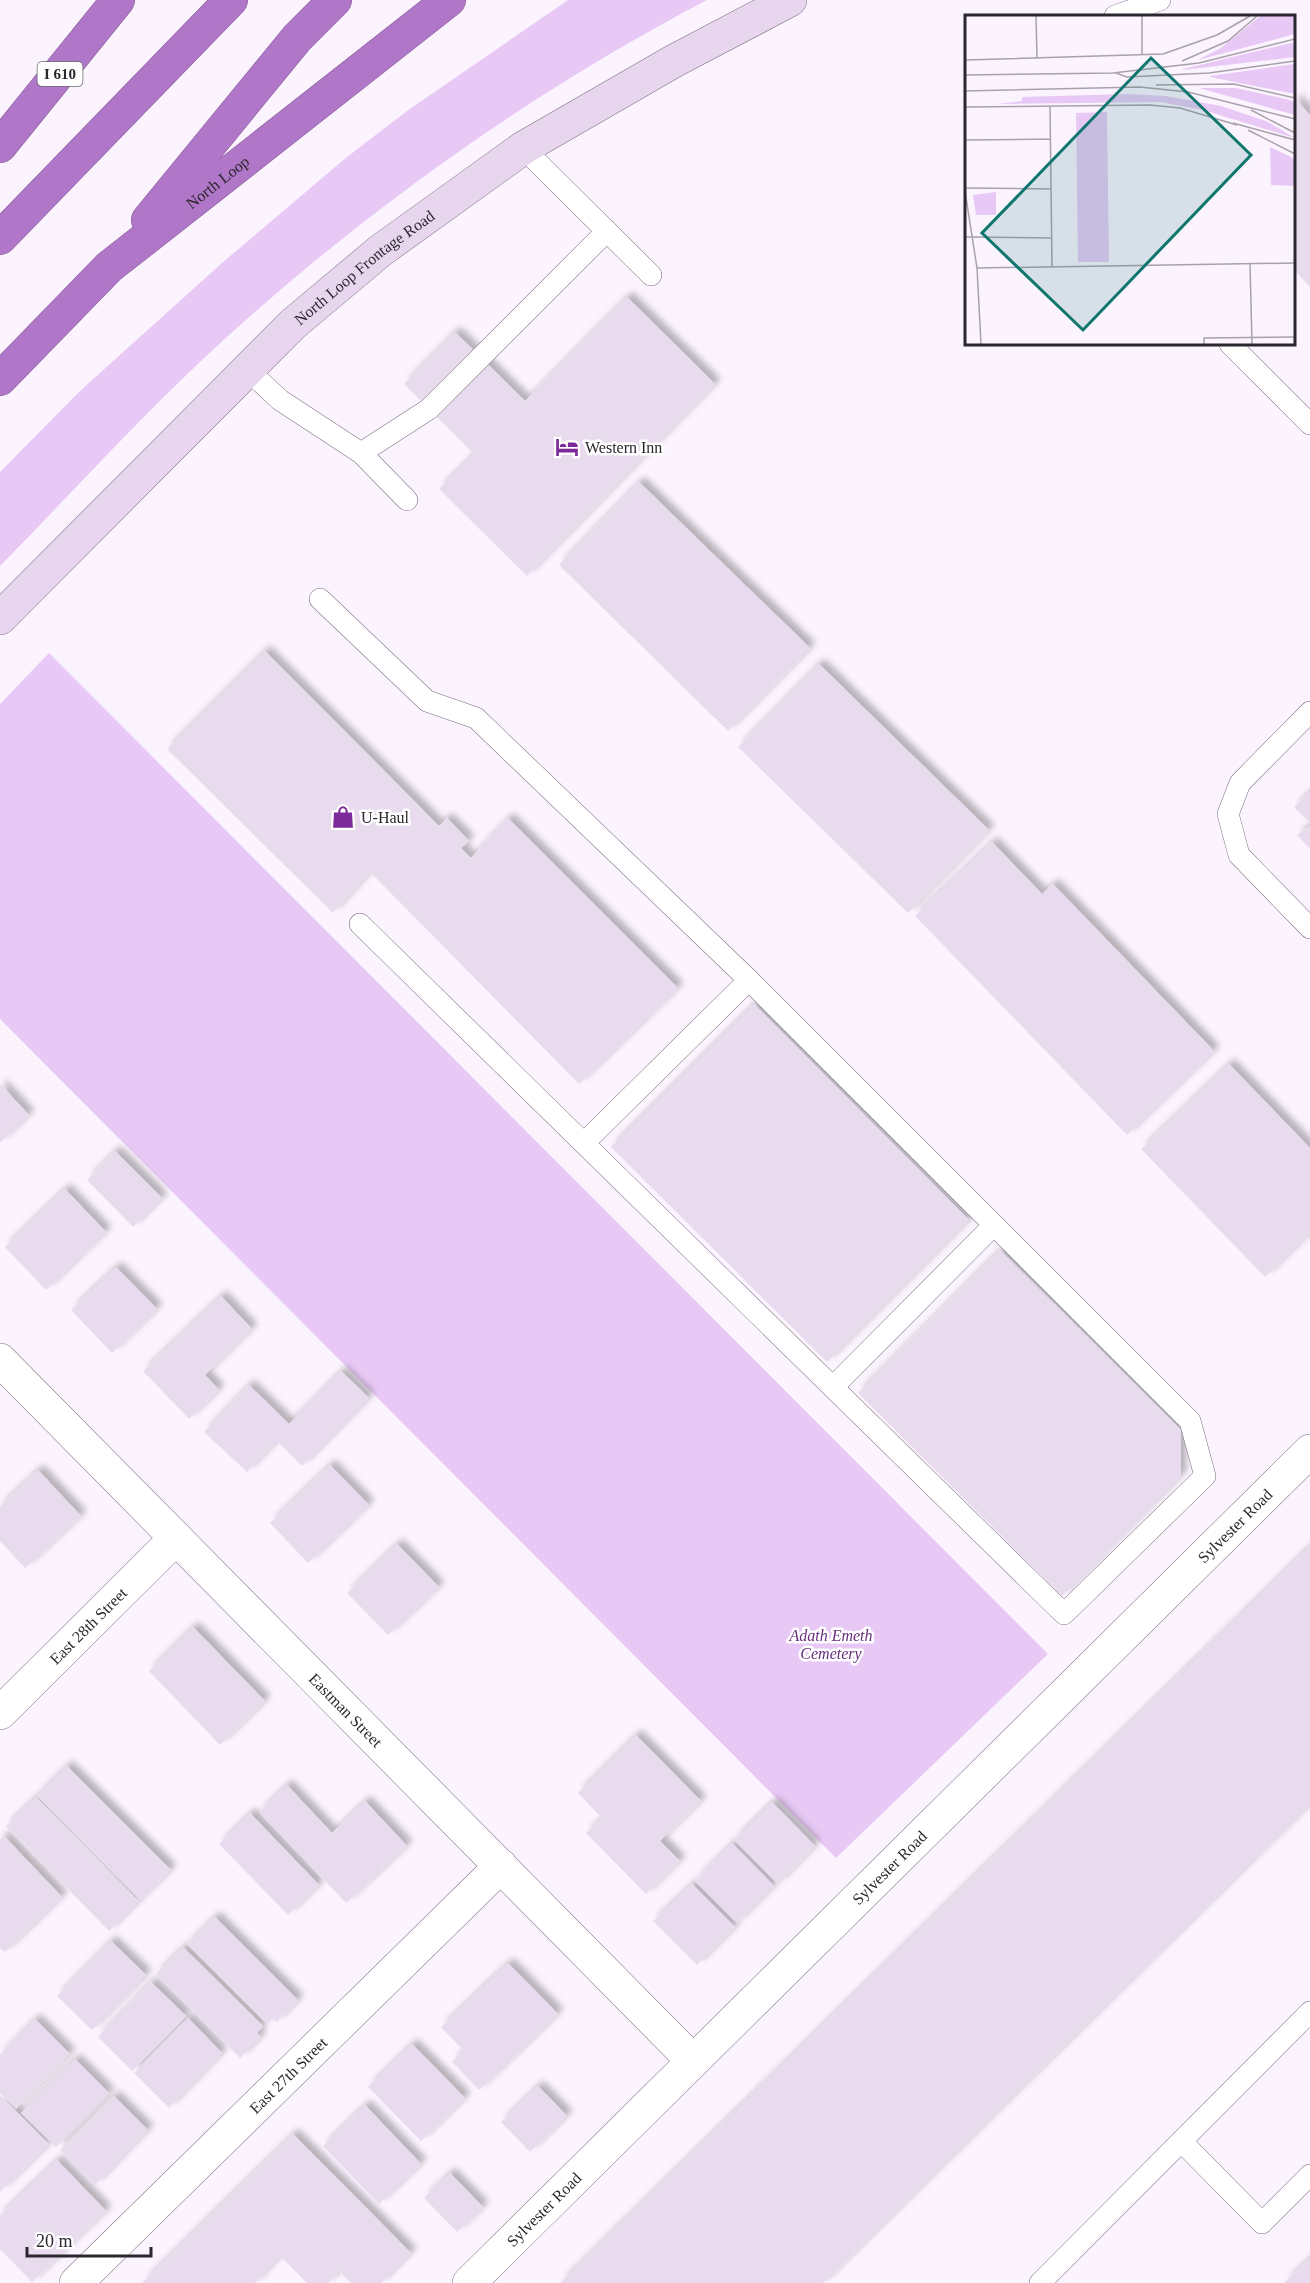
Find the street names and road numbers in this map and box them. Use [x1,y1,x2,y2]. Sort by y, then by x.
road number: I 610 [38,62,82,86]
street label: North Loop [183,152,253,212]
street label: North Loop Frontage Road [291,207,437,328]
street label: Sylvester Road [1194,1485,1275,1566]
street label: East 28th Street [46,1583,130,1667]
street label: Eastman Street [306,1670,386,1751]
street label: Sylvester Road [849,1827,930,1908]
street label: East 27th Street [246,2033,331,2117]
street label: Sylvester Road [503,2169,584,2249]

